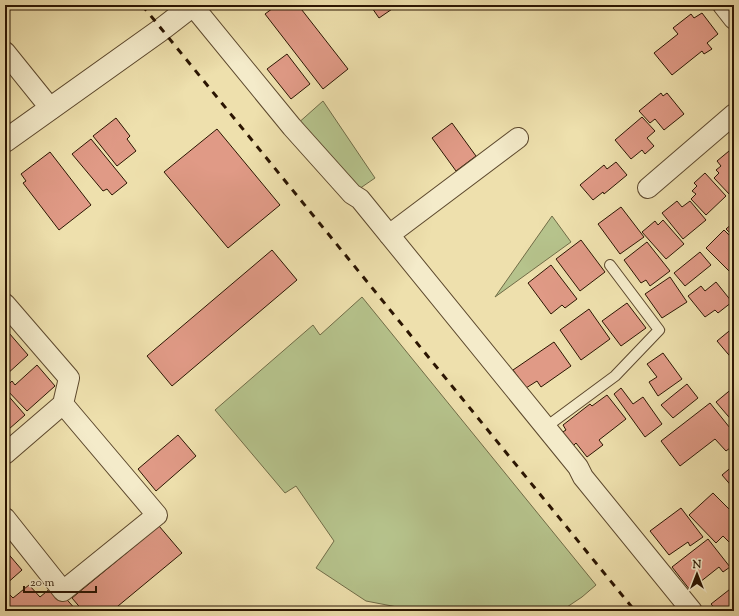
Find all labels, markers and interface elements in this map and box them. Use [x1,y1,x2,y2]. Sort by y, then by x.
north arrow [677,554,717,594]
text: N [692,557,702,573]
scale bar [24,568,96,594]
text: 20 m [30,574,55,592]

